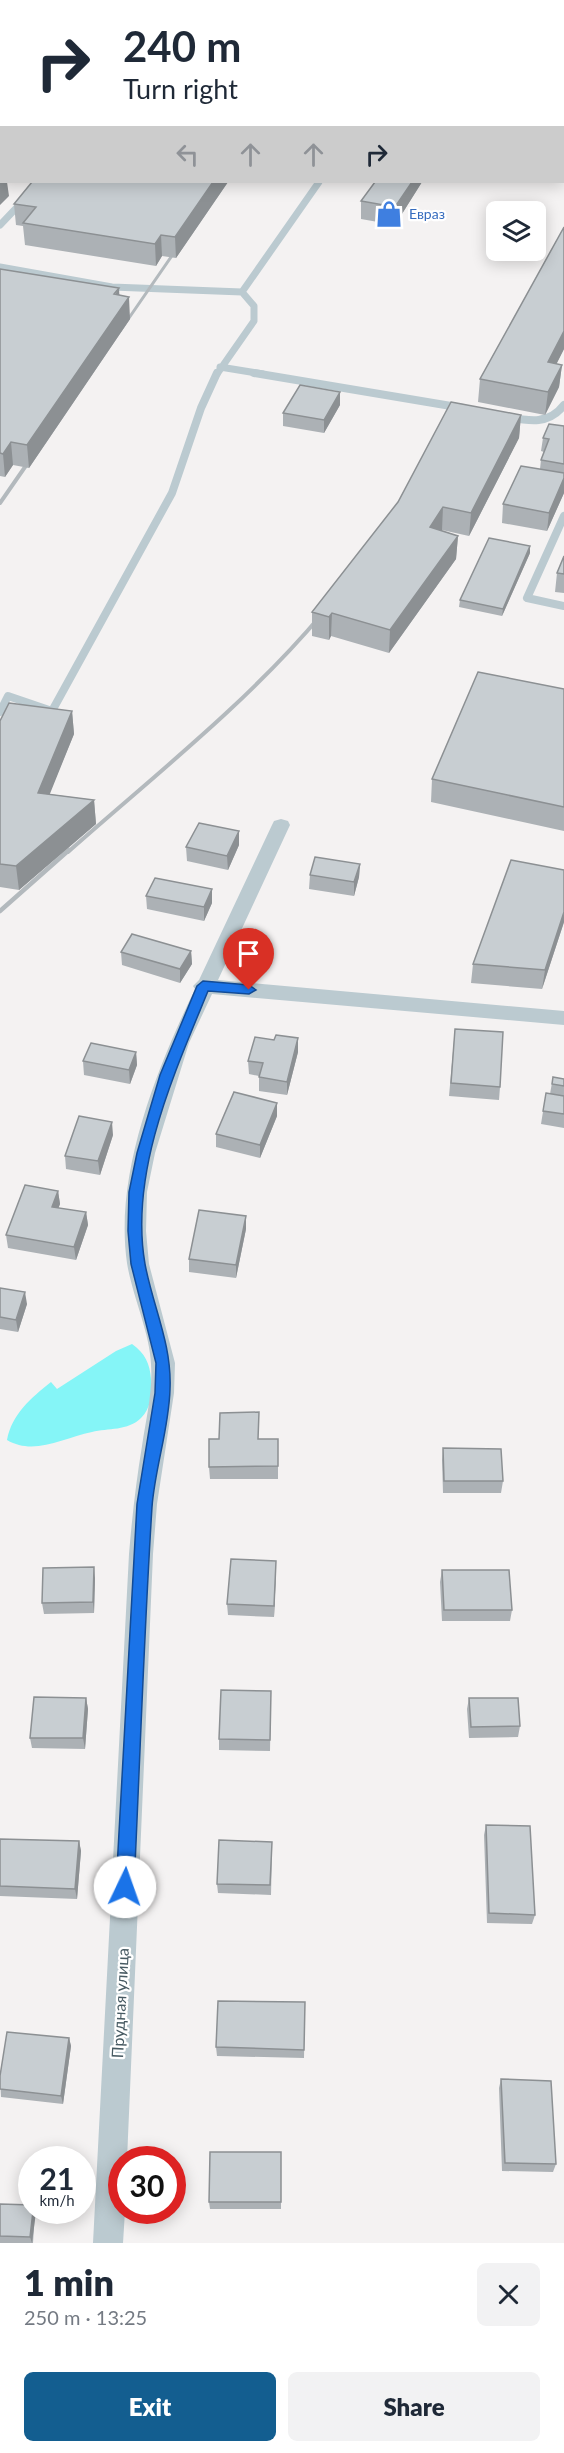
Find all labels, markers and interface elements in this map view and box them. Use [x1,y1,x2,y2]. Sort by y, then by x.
text: 240 m [123,21,241,71]
icon: right [24,24,102,102]
text: Turn right [123,72,238,105]
icon: left [171,138,204,171]
icon: ahead [234,138,267,171]
icon: ahead [297,138,330,171]
icon: right [360,138,393,171]
shop icon: Евраз [374,199,404,229]
map controls [486,201,546,261]
button: layers [486,201,546,261]
place label: Евраз [409,205,445,222]
pin [223,928,274,990]
icon: arrive [232,937,265,970]
position arrow [93,1855,157,1919]
street label: Прудная улица [107,1947,132,2059]
speed limit sign: 30 [108,2146,186,2224]
text: 21 [40,2160,74,2196]
text: km/h [39,2191,75,2209]
text: 1 min [24,2260,114,2304]
button: close [477,2263,540,2326]
text: 250 m · 13:25 [24,2305,147,2329]
button: Exit [24,2372,276,2441]
button: Share [288,2372,540,2441]

